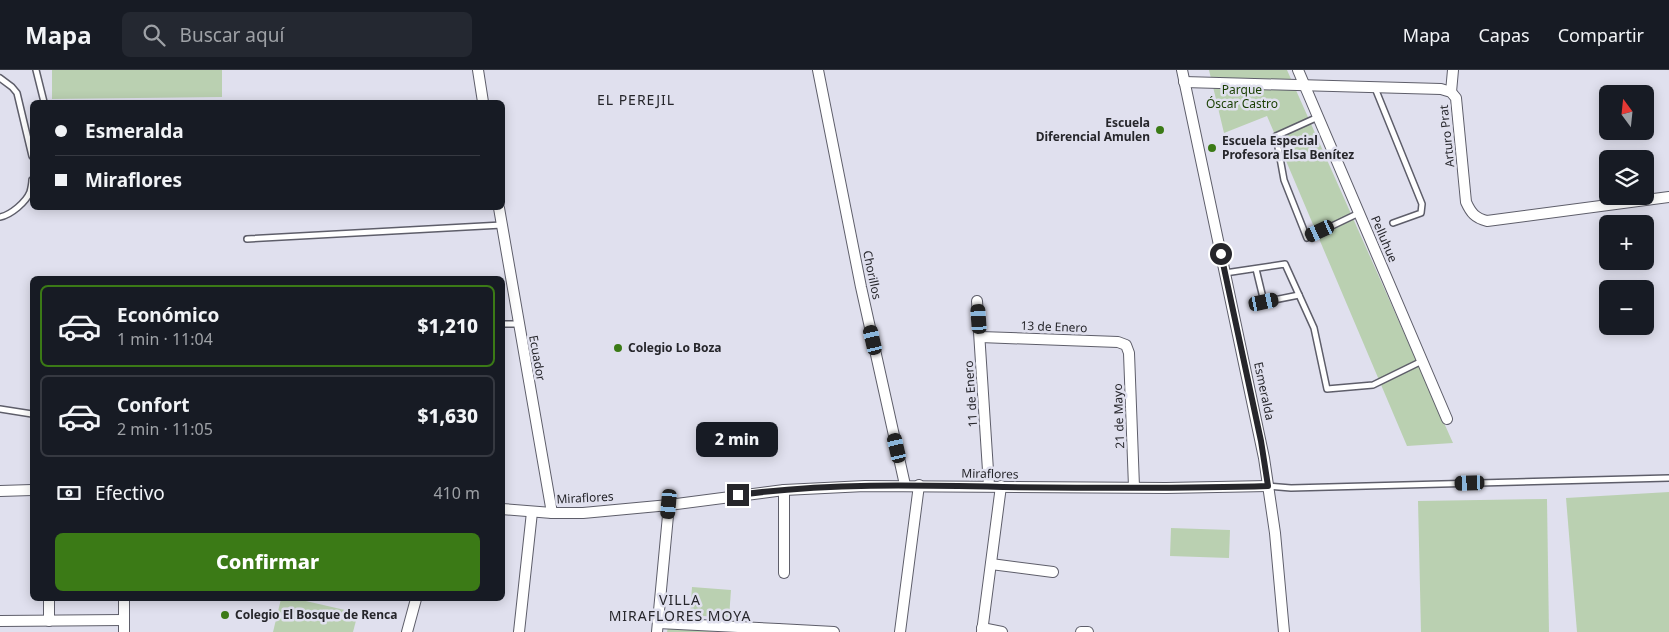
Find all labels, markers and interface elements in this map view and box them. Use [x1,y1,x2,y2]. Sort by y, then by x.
search box [122,12,472,57]
text: Mapa [25,18,92,51]
icon: search [140,21,168,49]
text: Buscar aquí [180,22,284,48]
text: Mapa [1403,23,1450,47]
text: Capas [1478,23,1530,47]
text: Compartir [1558,23,1644,47]
park label: Parque Óscar Castro [1206,81,1278,112]
north arrow [1599,85,1654,140]
map controls [1599,85,1654,335]
district label: EL PEREJIL [597,90,675,109]
street label: Arturo Prat [1435,103,1458,168]
place label: Escuela Diferencial Amulen [1036,114,1150,145]
text: Esmeralda [85,118,184,144]
marker: Escuela Diferencial Amulen [1154,124,1166,136]
place label: Escuela Especial Profesora Elsa Benítez [1222,132,1354,163]
marker: Escuela Especial Profesora Elsa Benítez [1206,142,1218,154]
button: layers [1599,150,1654,205]
text: Miraflores [85,167,182,193]
street label: Pelluhue [1367,213,1402,265]
button: + [1599,215,1654,270]
car [1303,218,1336,244]
route start [1210,243,1232,265]
street label: Chorillos [859,249,886,301]
button: − [1599,280,1654,335]
car [1247,292,1280,312]
text: Económico [117,302,219,328]
icon: car [57,304,102,349]
car [970,304,987,334]
text: $1,210 [418,313,478,339]
street label: 13 de Enero [1020,317,1088,336]
car [862,324,883,356]
text: 1 min · 11:04 [117,328,213,350]
street label: Ecuador [525,334,550,382]
place label: Colegio Lo Boza [628,339,722,356]
marker: Colegio Lo Boza [612,342,624,354]
street label: 11 de Enero [960,360,981,428]
street label: Esmeralda [1250,360,1279,422]
street label: 21 de Mayo [1109,383,1128,449]
text: Confort [117,392,189,418]
icon: car [57,394,102,439]
text: $1,630 [418,403,478,429]
text: 2 min · 11:05 [117,418,213,440]
callout: 2 min [697,422,779,458]
text: 2 min [715,428,759,450]
car [886,432,907,464]
street label: Miraflores [961,465,1019,483]
car [1454,475,1485,491]
icon: cash [55,479,83,507]
text: Efectivo [95,480,165,506]
text: 410 m [433,482,480,504]
route end [727,484,749,506]
street label: Miraflores [556,488,614,507]
car [660,488,677,520]
button: Confirmar [55,533,480,591]
district label: VILLA MIRAFLORES MOYA [609,590,751,625]
place label: Colegio El Bosque de Renca [235,606,397,623]
marker: Colegio El Bosque de Renca [219,609,231,621]

